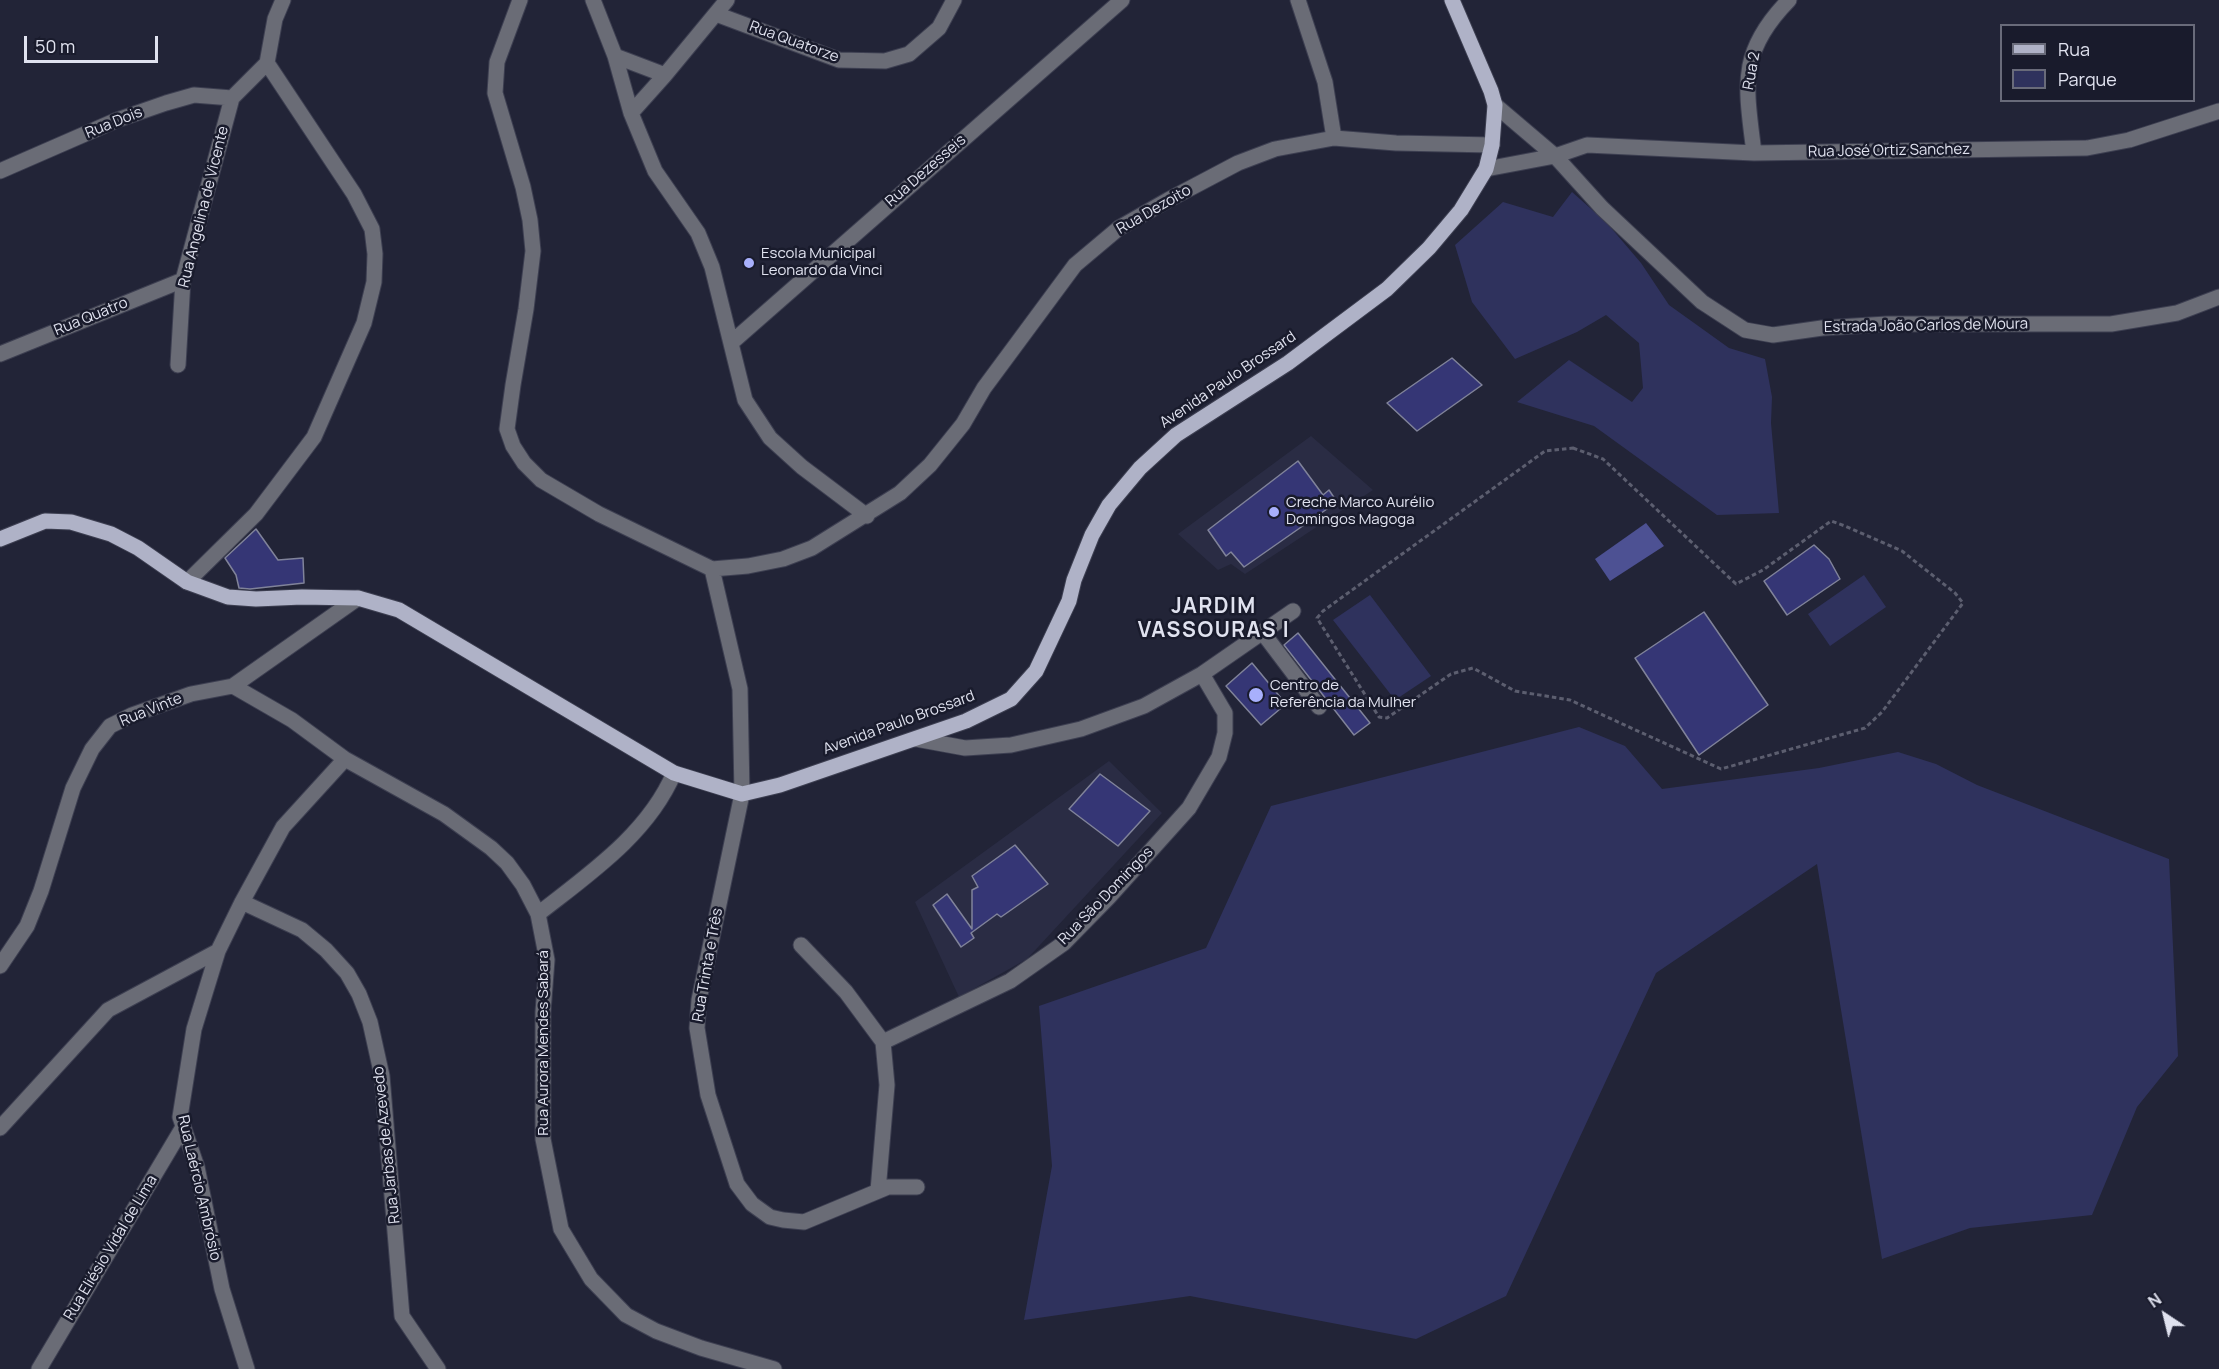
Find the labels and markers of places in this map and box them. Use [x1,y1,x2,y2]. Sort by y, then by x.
place label: Escola Municipal Leonardo da Vinci [761,245,882,280]
marker: Escola Municipal Leonardo da Vinci [742,256,756,270]
place label: Creche Marco Aurélio Domingos Magoga [1286,494,1434,529]
marker: Creche Marco Aurélio Domingos Magoga [1267,505,1281,519]
place label: Centro de Referência da Mulher [1270,677,1416,712]
marker: Centro de Referência da Mulher [1247,686,1265,704]

